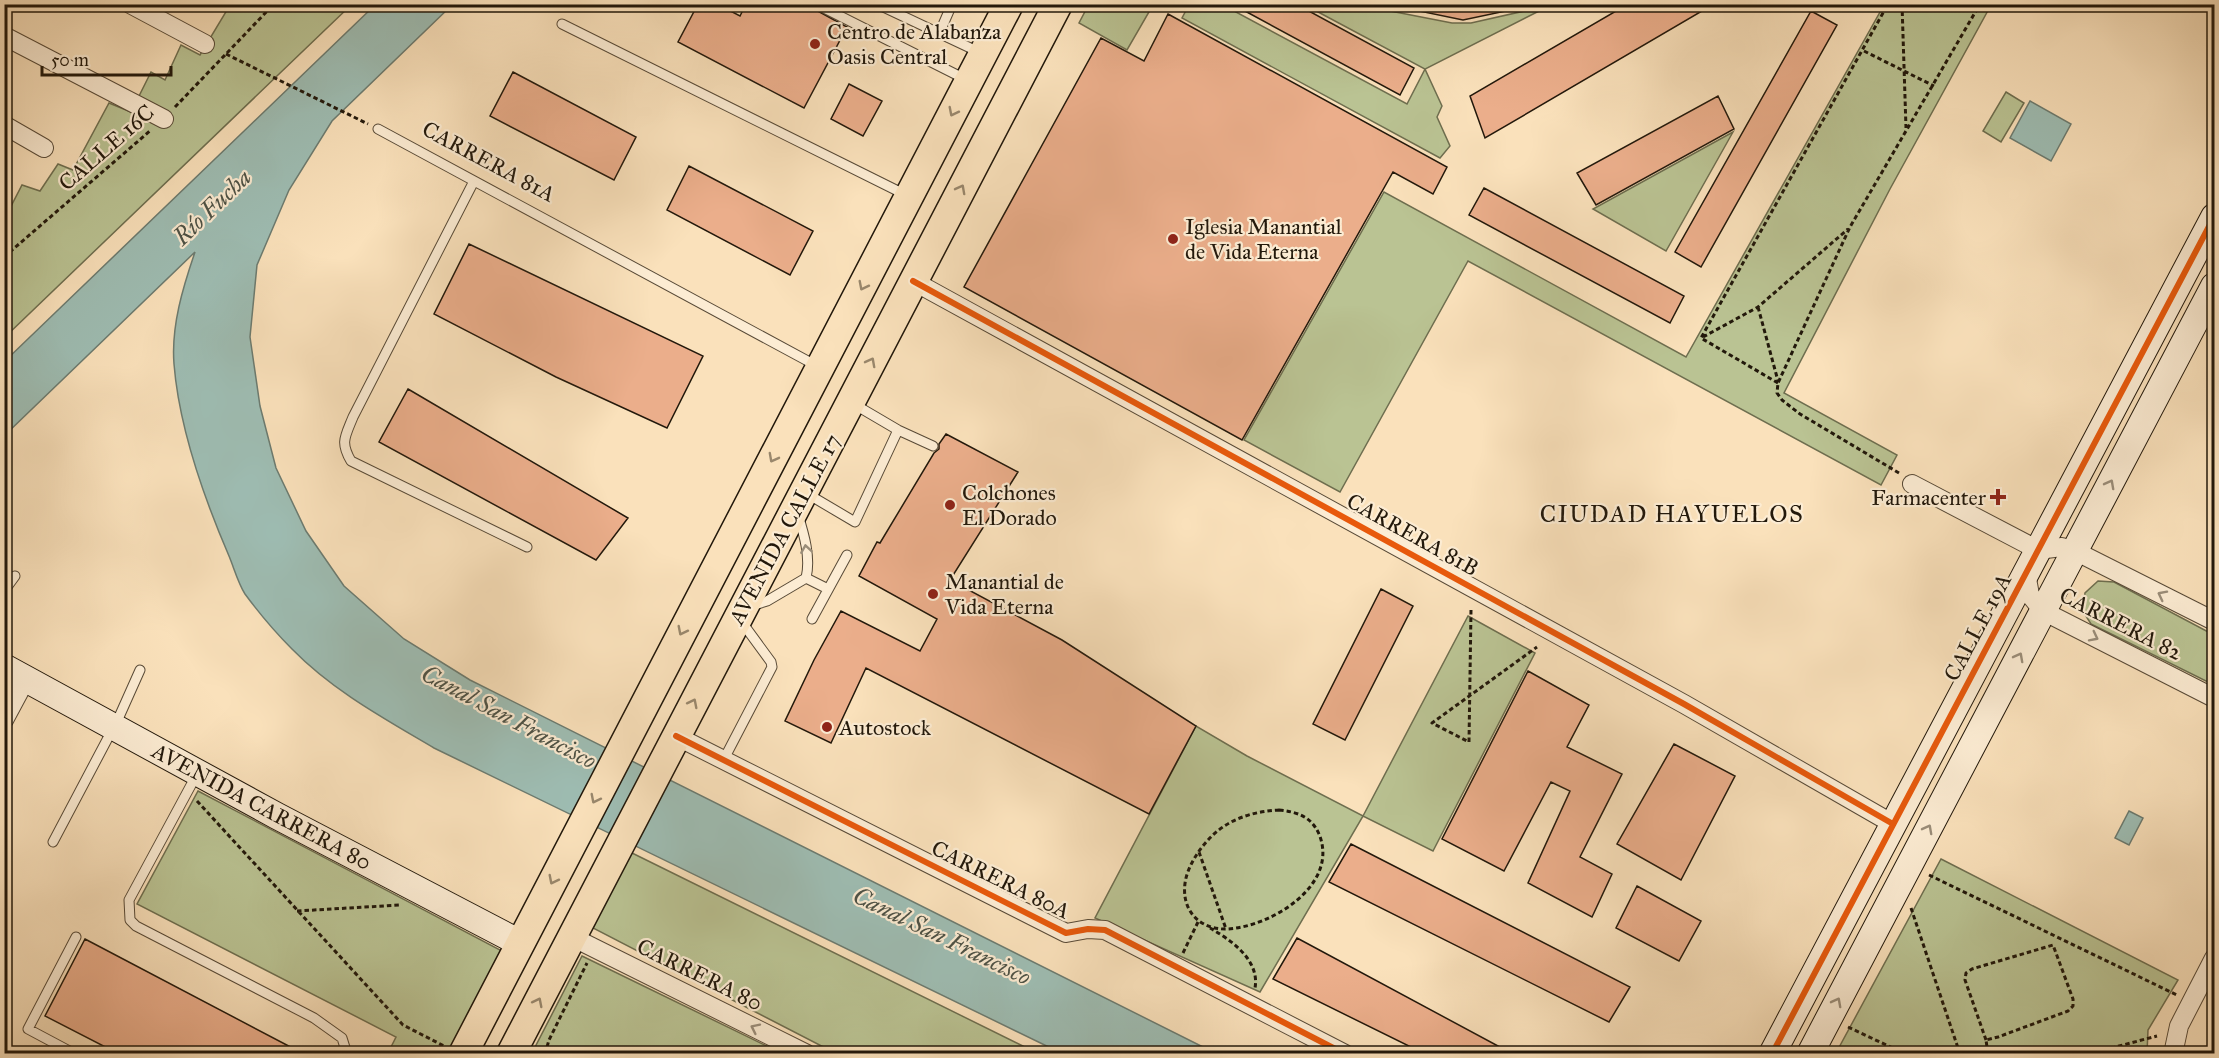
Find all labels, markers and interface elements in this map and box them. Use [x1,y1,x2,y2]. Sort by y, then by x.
place label: Centro de Alabanza Oasis Central [827,18,1002,70]
marker: Centro de Alabanza Oasis Central [808,37,822,51]
scale bar [42,39,171,77]
text: 50 m [51,49,89,71]
street label: CALLE 16C [53,99,160,196]
one-way arrow [948,106,960,117]
street label: CARRERA 81A [418,115,560,208]
water label: Río Fucha [166,163,257,252]
one-way arrow [954,185,965,195]
place label: Iglesia Manantial de Vida Eterna [1185,213,1342,265]
marker: Iglesia Manantial de Vida Eterna [1166,232,1180,246]
one-way arrow [859,279,871,290]
one-way arrow [864,358,875,368]
street label: AVENIDA CALLE 17 [722,429,846,630]
one-way arrow [769,452,780,462]
place label: Colchones El Dorado [962,479,1057,531]
one-way arrow [2103,480,2114,491]
place label: Farmacenter [1871,484,1987,511]
street label: CARRERA 81B [1342,487,1483,582]
marker: Farmacenter [1991,490,2005,504]
marker: Colchones El Dorado [943,498,957,512]
district label: CIUDAD HAYUELOS [1540,499,1804,529]
one-way arrow [801,544,813,553]
place label: Manantial de Vida Eterna [944,568,1064,620]
street label: CALLE 19A [1938,569,2017,686]
street label: CARRERA 82 [2055,581,2187,666]
marker: Manantial de Vida Eterna [926,587,940,601]
one-way arrow [2158,590,2169,602]
one-way arrow [678,624,689,635]
one-way arrow [2088,630,2099,642]
one-way arrow [2012,652,2023,663]
water label: Canal San Francisco [416,658,602,776]
one-way arrow [686,698,698,709]
place label: Autostock [838,714,932,741]
marker: Autostock [820,720,834,734]
street label: AVENIDA CARRERA 80 [146,737,376,876]
one-way arrow [591,793,602,803]
one-way arrow [1921,825,1932,836]
street label: CARRERA 80A [927,834,1075,925]
one-way arrow [549,873,560,884]
water label: Canal San Francisco [848,880,1036,992]
street label: CARRERA 80 [633,932,767,1016]
one-way arrow [531,997,542,1008]
one-way arrow [1830,997,1841,1008]
one-way arrow [750,1023,761,1035]

